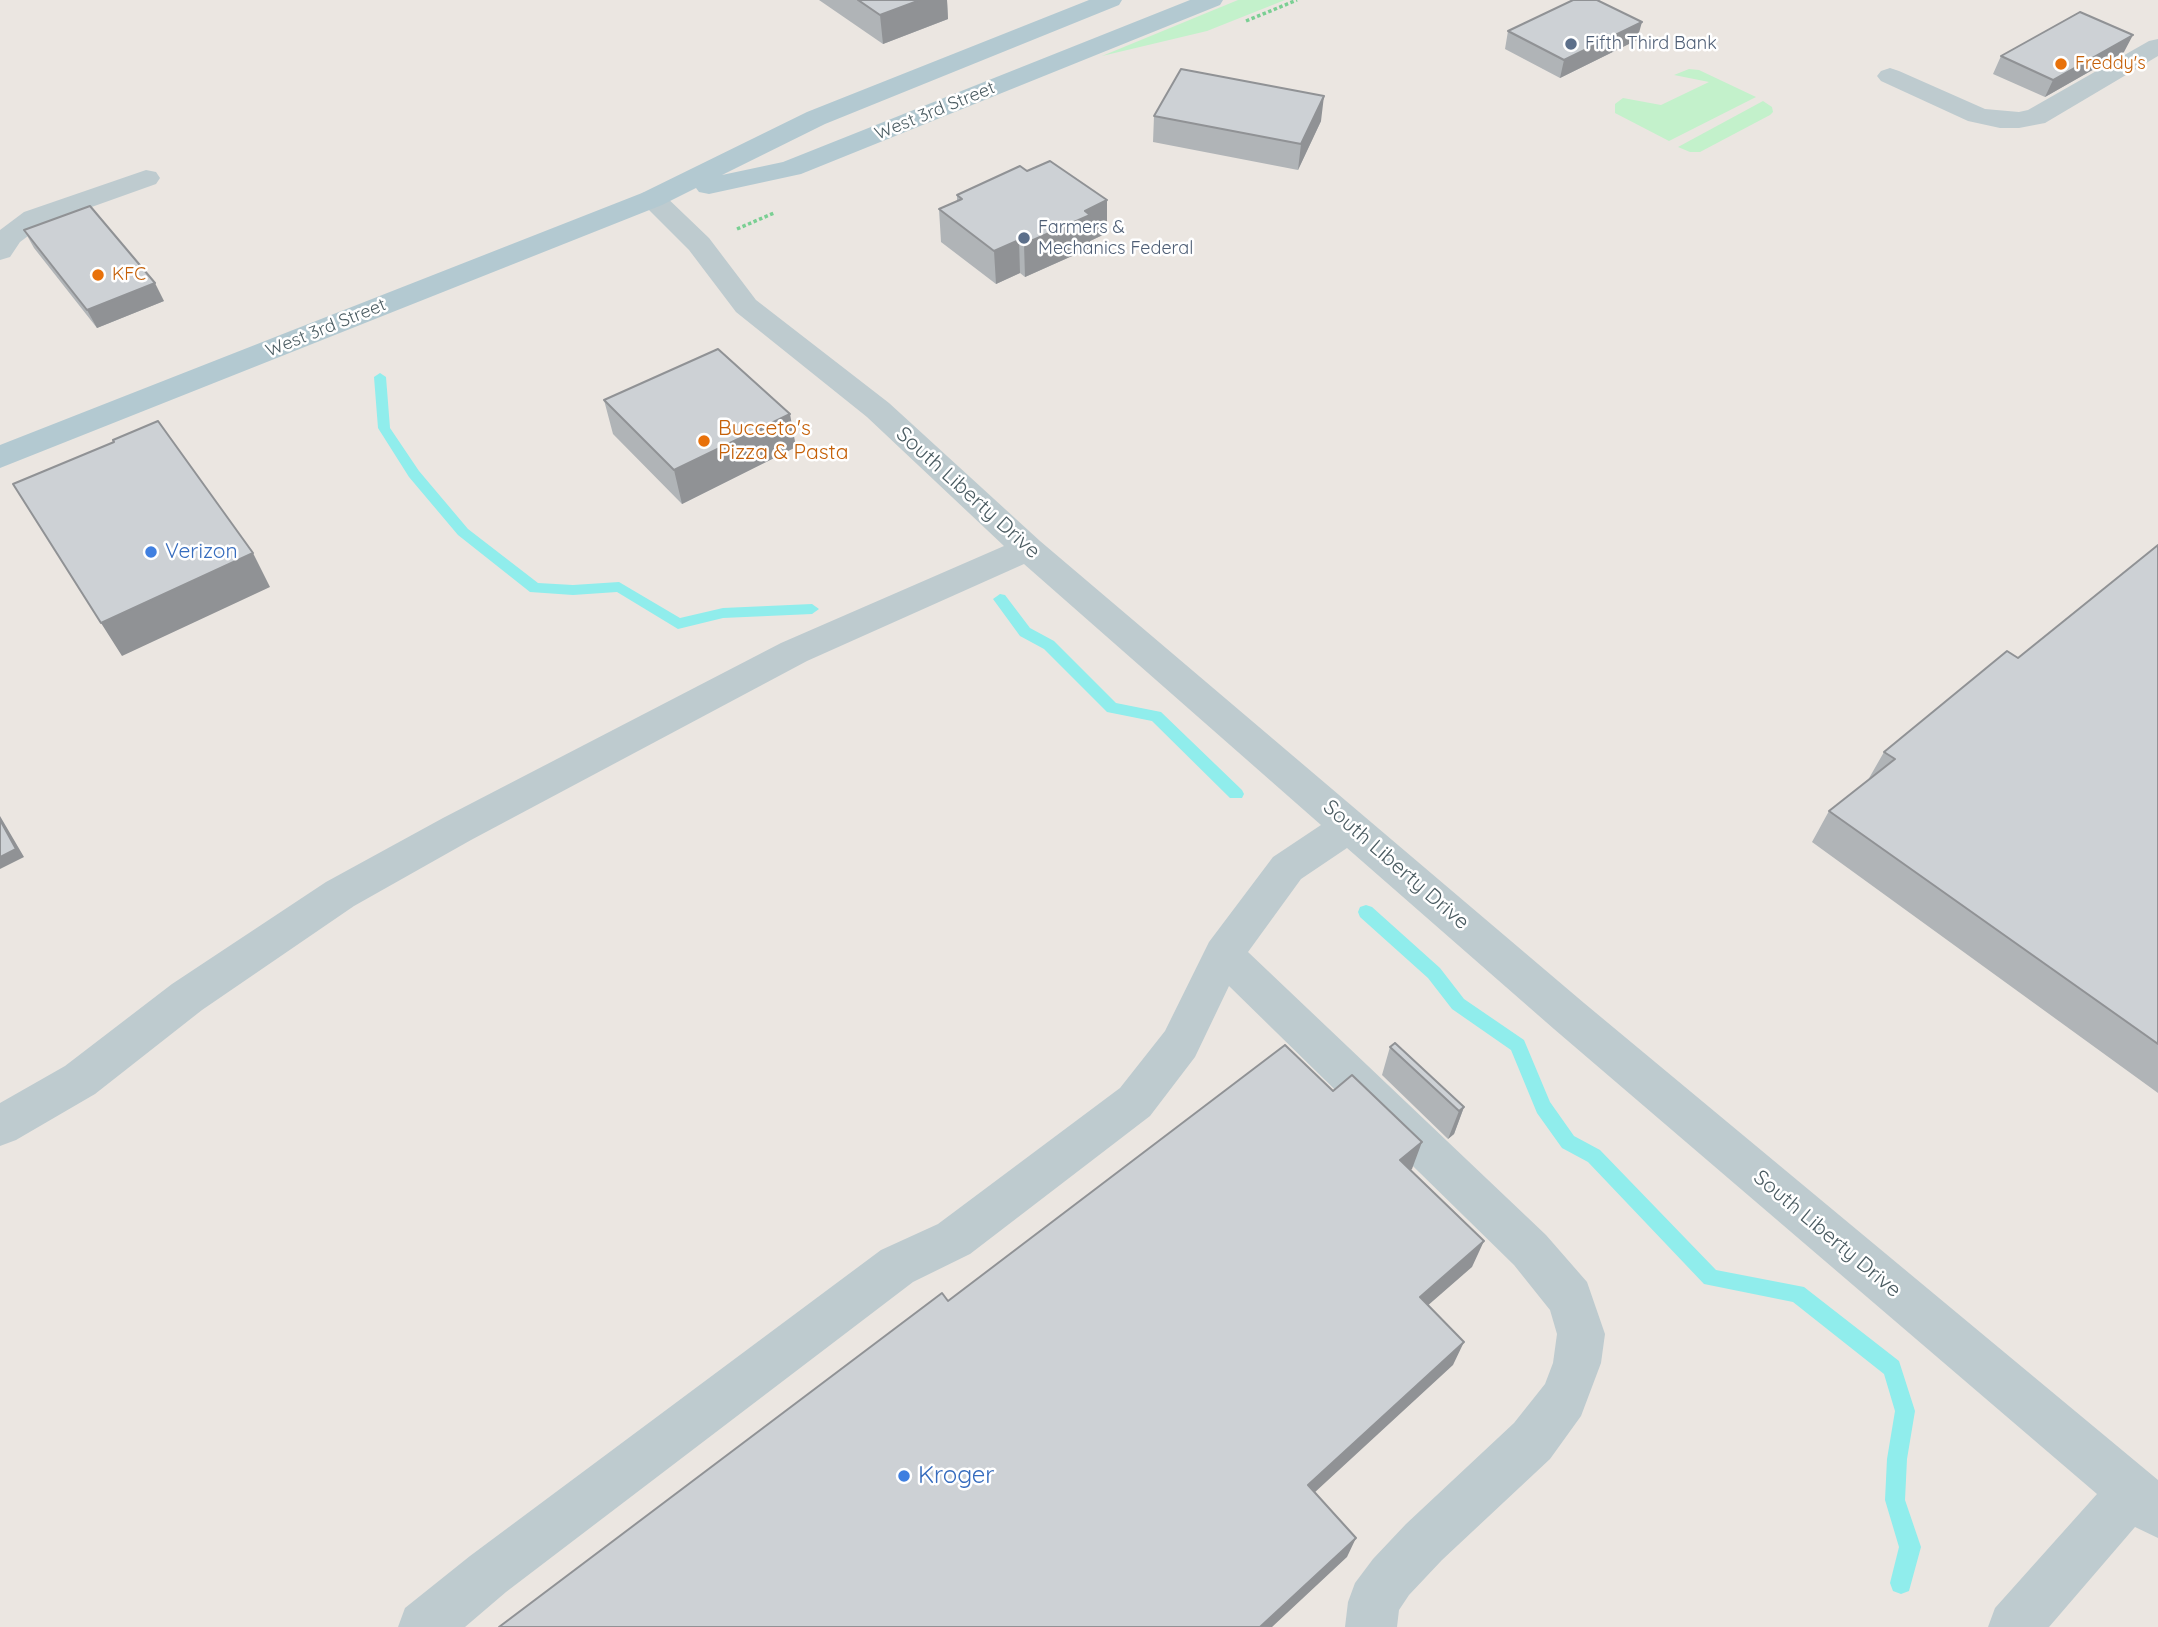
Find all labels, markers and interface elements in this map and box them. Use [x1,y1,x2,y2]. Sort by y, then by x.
place label: Fifth Third Bank [1585,33,1717,55]
marker: Fifth Third Bank [1563,36,1579,52]
place label: Freddy's [2075,53,2146,75]
marker: Freddy's [2053,56,2069,72]
street label: West 3rd Street [872,77,998,145]
place label: Farmers & Mechanics Federal [1038,217,1193,260]
marker: Farmers & Mechanics Federal [1016,230,1032,246]
place label: KFC [112,264,146,286]
marker: KFC [90,267,106,283]
street label: West 3rd Street [263,294,389,362]
place label: Bucceto's Pizza & Pasta [718,416,848,466]
street label: South Liberty Drive [891,422,1045,564]
marker: Bucceto's Pizza & Pasta [696,433,712,449]
place label: Verizon [165,539,238,565]
marker: Verizon [143,544,159,560]
street label: South Liberty Drive [1318,795,1474,935]
street label: South Liberty Drive [1748,1165,1906,1303]
place label: Kroger [918,1462,995,1490]
marker: Kroger [896,1468,912,1484]

